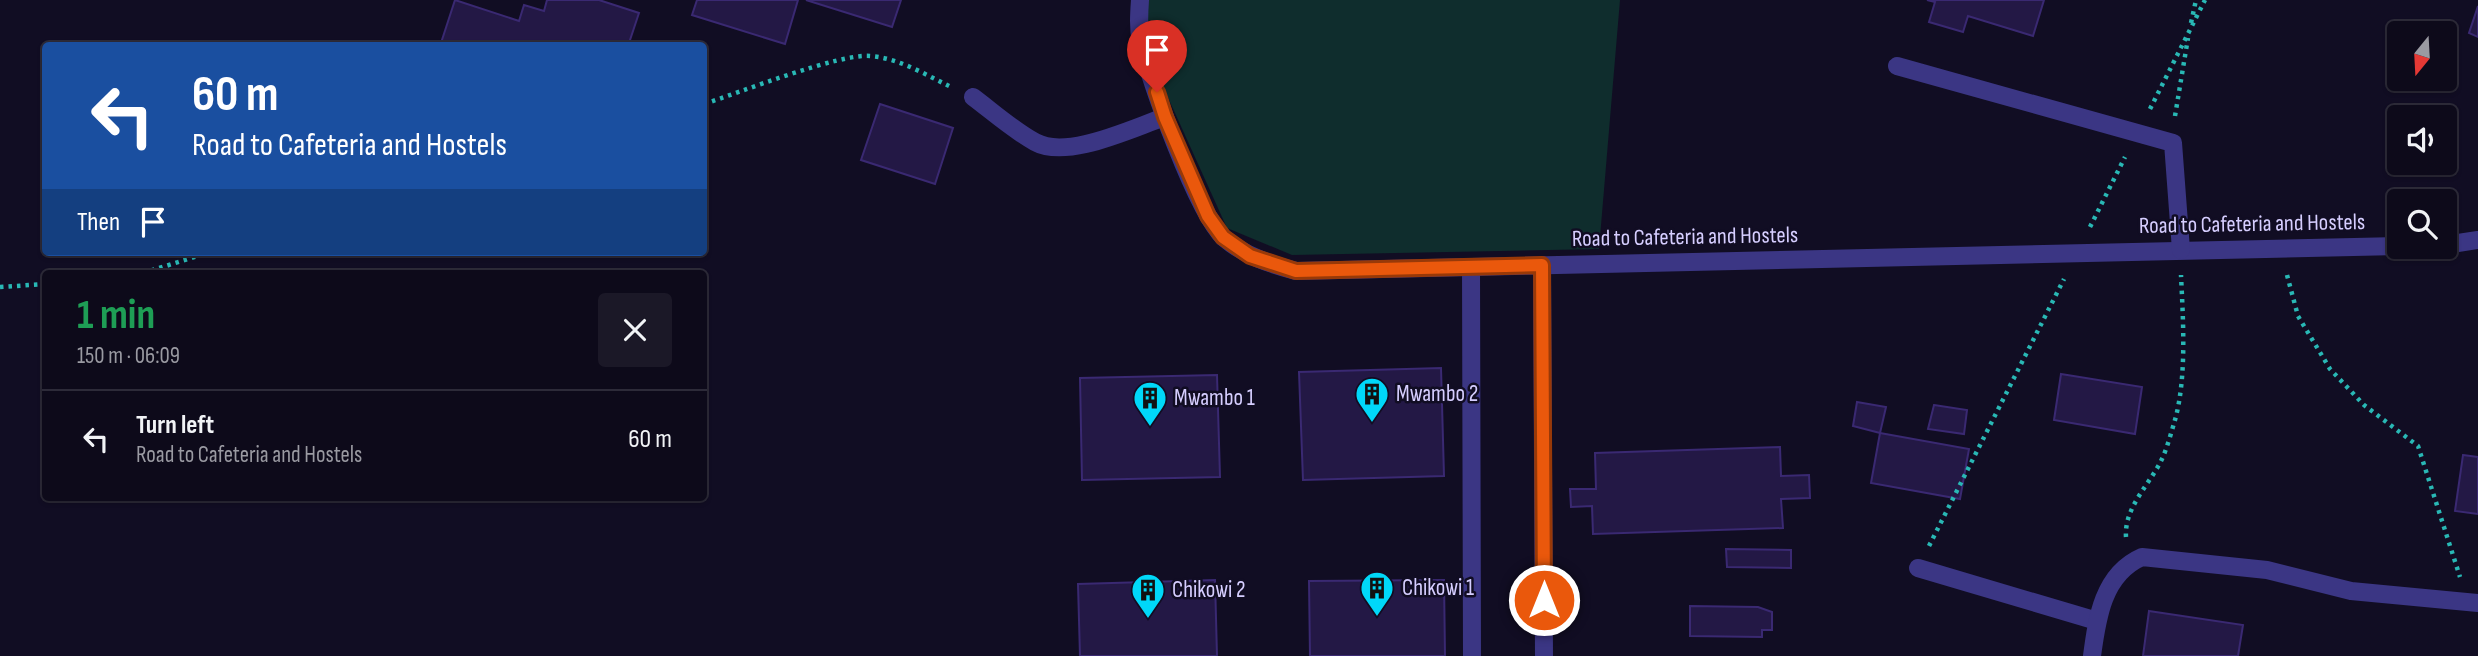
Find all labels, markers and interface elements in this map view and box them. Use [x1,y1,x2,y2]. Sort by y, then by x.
pin [1127,20,1187,92]
north arrow [2387,21,2457,91]
map controls [2387,21,2457,259]
icon: arrive [1138,31,1176,69]
text: 60 m [192,66,279,125]
icon: left [77,70,168,161]
button: sound [2387,105,2457,175]
text: Road to Cafeteria and Hostels [192,126,507,165]
button: search [2387,189,2457,259]
icon: arrive [134,203,172,241]
text: Then [77,207,120,238]
street label: Road to Cafeteria and Hostels [2139,208,2365,240]
street label: Road to Cafeteria and Hostels [1572,221,1798,253]
text: 1 min [77,290,155,341]
button: close [598,293,672,367]
text: 150 m · 06:09 [77,342,180,370]
building icon: Mwambo 2 [1353,375,1391,424]
building icon: Mwambo 1 [1131,379,1169,428]
place label: Mwambo 2 [1396,380,1478,408]
place label: Mwambo 1 [1174,384,1255,412]
text: Turn left [136,410,214,441]
icon: left [77,420,115,458]
text: 60 m [628,424,672,455]
text: Road to Cafeteria and Hostels [136,441,362,469]
position arrow [1507,563,1581,637]
building icon: Chikowi 1 [1358,569,1396,618]
building icon: Chikowi 2 [1129,571,1167,620]
place label: Chikowi 1 [1402,574,1474,602]
place label: Chikowi 2 [1172,576,1245,604]

